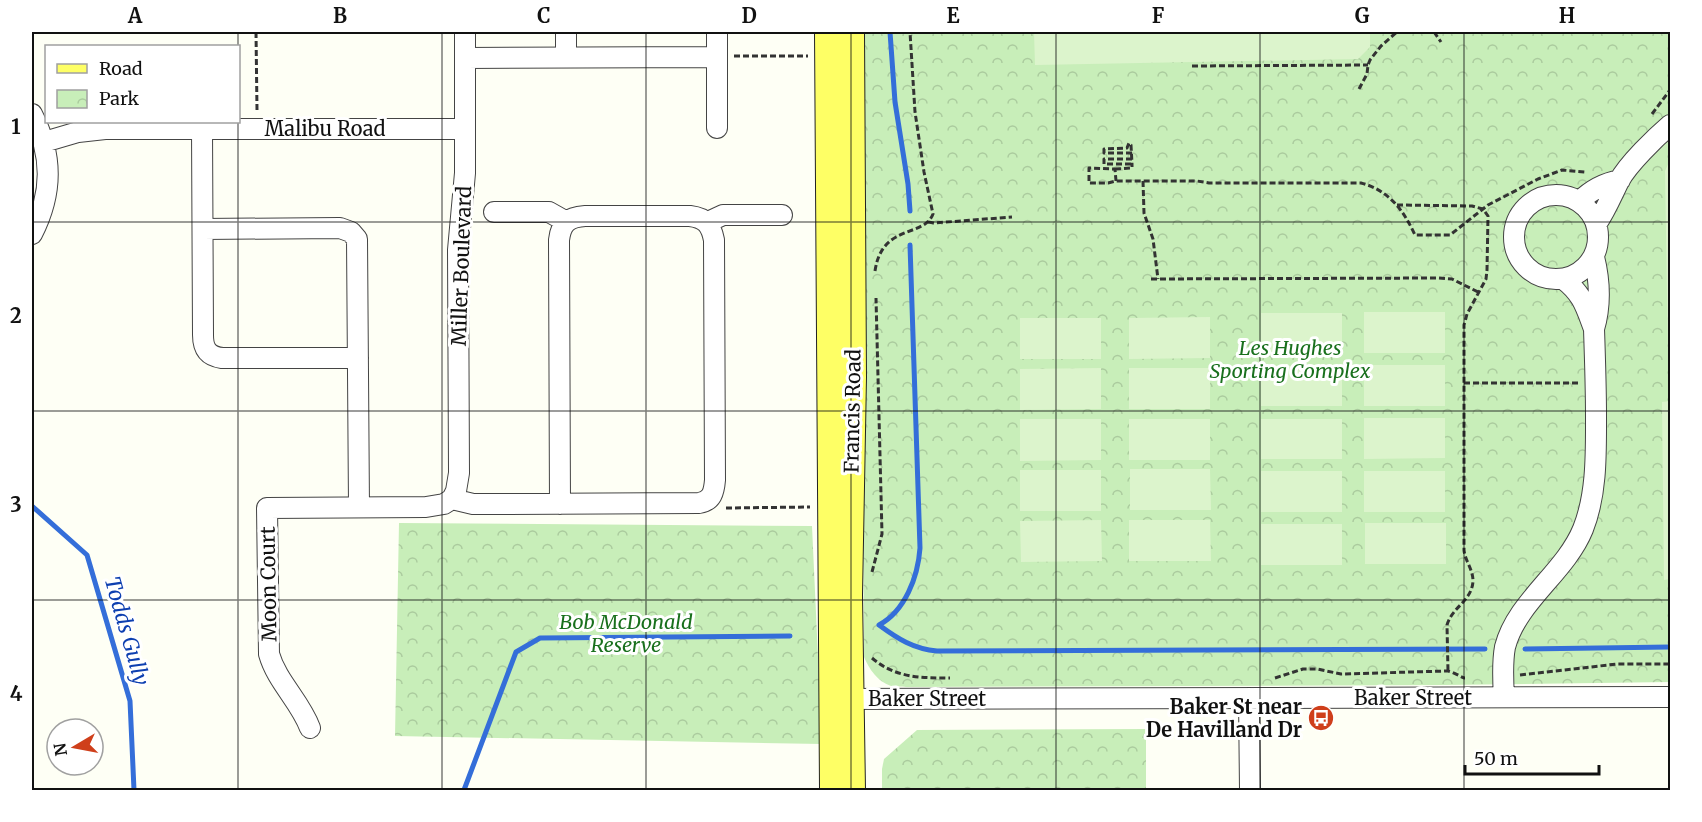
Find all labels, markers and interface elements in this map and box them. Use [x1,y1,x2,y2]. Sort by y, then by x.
text: A [127,3,143,28]
text: B [333,3,347,28]
text: C [537,3,551,28]
text: D [741,3,757,28]
text: E [946,3,960,28]
text: F [1152,3,1165,28]
text: G [1355,3,1370,28]
text: H [1559,3,1575,28]
legend [45,45,240,123]
text: Road [99,57,143,80]
text: Park [99,87,140,110]
text: 1 [11,114,21,139]
street label: Malibu Road [265,116,386,141]
street label: Miller Boulevard [446,186,476,346]
text: 2 [10,303,22,328]
park label: Les Hughes Sporting Complex [1210,335,1371,383]
street label: Francis Road [838,349,866,473]
text: 3 [10,492,22,517]
street label: Moon Court [254,526,282,642]
water label: Todds Gully [99,574,155,688]
park label: Bob McDonald Reserve [559,609,693,657]
text: 4 [10,681,23,706]
street label: Baker Street [1354,685,1472,710]
street label: Baker Street [868,686,986,711]
place label: Baker St near De Havilland Dr [1146,694,1302,742]
bus stop icon: Baker St near De Havilland Dr [1306,703,1336,733]
north arrow [45,717,105,777]
scale bar [1465,738,1598,776]
text: N [49,741,71,758]
text: 50 m [1474,747,1518,770]

